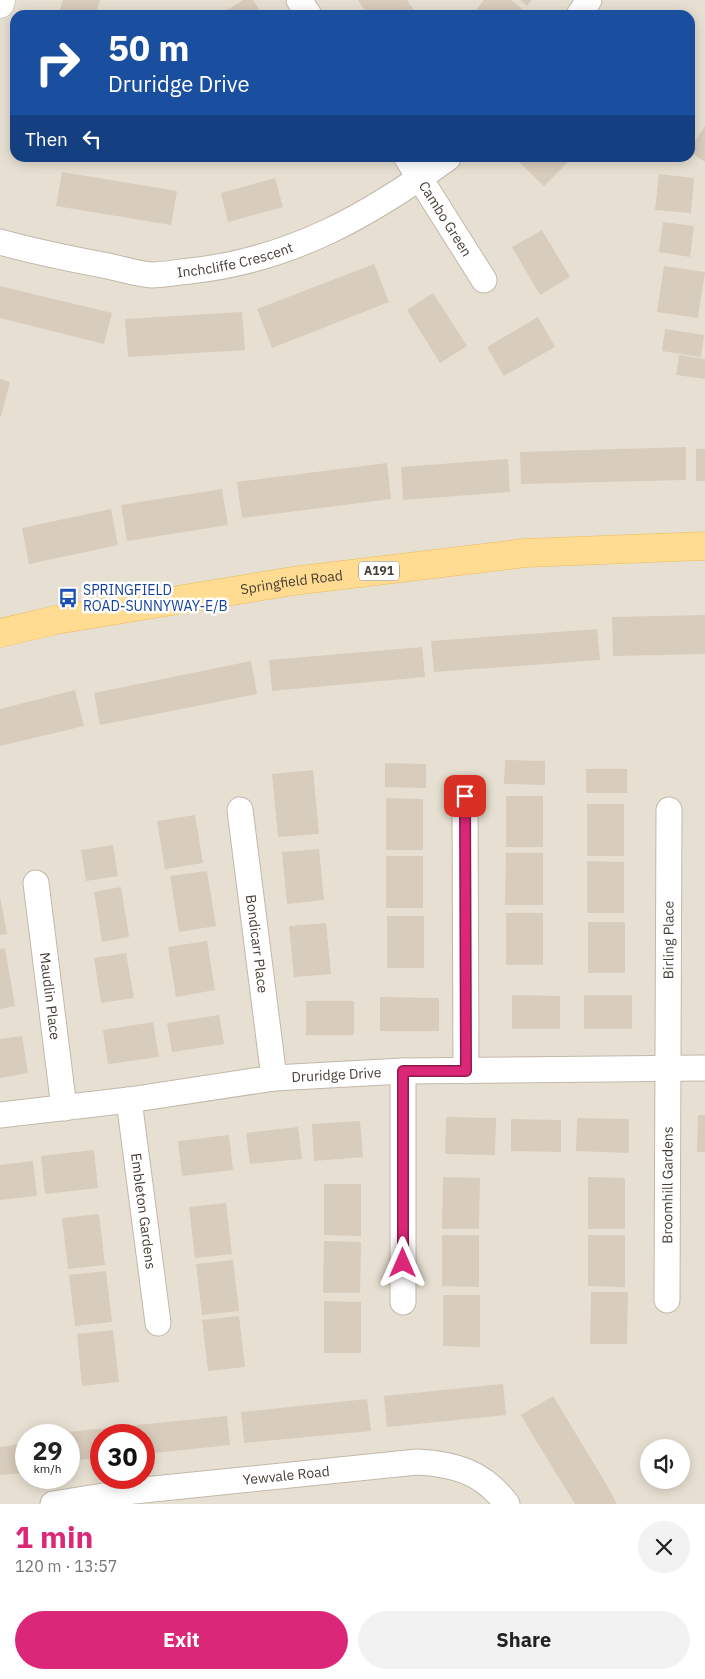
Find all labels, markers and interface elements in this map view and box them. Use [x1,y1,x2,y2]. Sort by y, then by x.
text: 50 m [108,25,190,71]
icon: right [25,30,90,95]
text: Druridge Drive [108,69,249,98]
icon: left [78,125,106,153]
text: Then [25,127,68,151]
street label: Cambo Green [415,178,476,260]
street label: Inchcliffe Crescent [176,238,296,281]
road number: A191 [359,562,399,580]
street label: Springfield Road [239,566,344,599]
place label: SPRINGFIELD ROAD-SUNNYWAY-E/B [83,581,228,615]
bus stop icon: SPRINGFIELD ROAD-SUNNYWAY-E/B [57,587,79,609]
pin [444,775,486,817]
icon: arrive [451,782,479,810]
street label: Bondicarr Place [242,894,272,995]
street label: Birling Place [659,901,678,979]
street label: Maudlin Place [36,951,64,1041]
street label: Druridge Drive [291,1063,382,1086]
street label: Broomhill Gardens [658,1126,677,1244]
street label: Embleton Gardens [127,1152,160,1270]
position arrow [376,1236,428,1288]
speed limit sign: 30 [90,1424,155,1489]
text: 29 [32,1434,63,1467]
map controls [640,1439,690,1489]
button: sound [640,1439,690,1489]
text: km/h [33,1461,62,1476]
street label: Yewvale Road [242,1462,330,1489]
text: 1 min [15,1517,93,1556]
button: close [638,1521,690,1573]
text: 120 m · 13:57 [15,1556,117,1576]
button: Exit [15,1611,348,1669]
button: Share [358,1611,690,1669]

